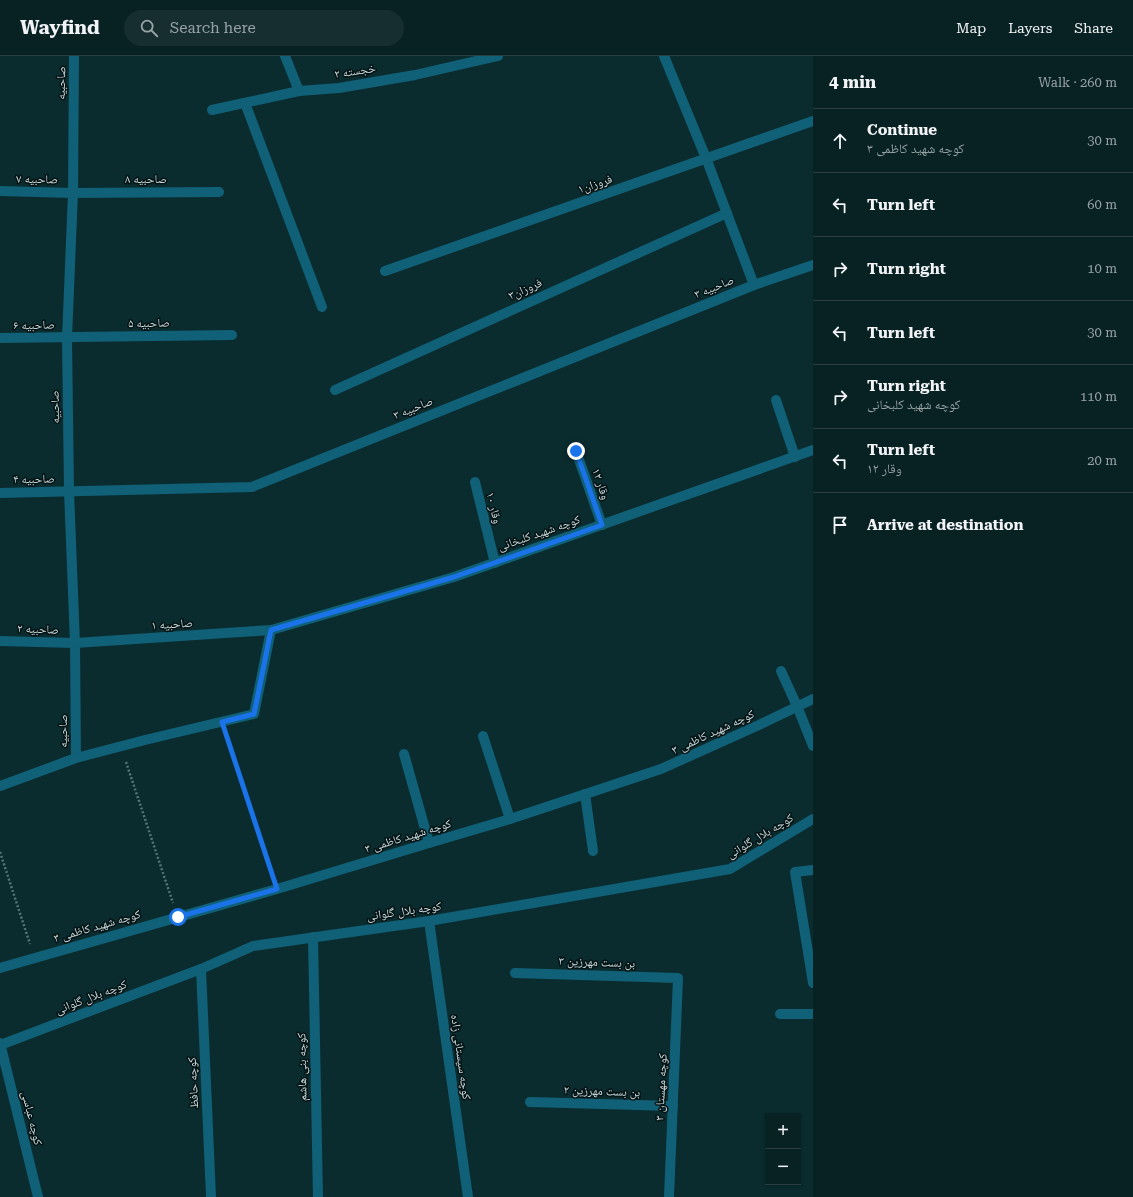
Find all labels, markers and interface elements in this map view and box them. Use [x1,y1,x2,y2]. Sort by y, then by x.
search box [124,10,404,46]
text: Wayfind [20,16,100,39]
icon: search [138,17,160,39]
text: Search here [170,19,256,37]
text: Map [956,20,986,36]
text: Layers [1008,20,1052,36]
text: Share [1074,20,1113,36]
street label: خجسته ۲ [333,61,377,81]
street label: صاحبیه [54,66,69,100]
text: 4 min [829,72,876,92]
text: Walk · 260 m [1038,75,1117,90]
text: Continue [867,121,937,139]
icon: ahead [829,130,851,152]
text: 30 m [1087,133,1117,148]
text: کوچه شهید کاظمی ۳ [867,141,964,156]
street label: صاحبیه ۷ [16,172,58,187]
street label: صاحبیه ۸ [125,172,167,186]
street label: فروزان۱ [576,172,614,196]
icon: left [829,194,851,216]
text: Turn left [867,196,935,214]
text: 60 m [1087,197,1117,212]
icon: right [829,258,851,280]
text: Turn right [867,260,946,278]
text: 10 m [1087,261,1117,276]
street label: صاحبیه ۳ [692,273,736,302]
street label: فروزان۳ [506,275,544,303]
street label: صاحبیه ۵ [128,316,170,331]
street label: صاحبیه ۶ [13,318,55,333]
icon: left [829,322,851,344]
text: Turn left [867,324,935,342]
text: 30 m [1087,325,1117,340]
text: Turn right [867,377,946,395]
icon: right [829,386,851,408]
text: 110 m [1080,389,1117,404]
street label: صاحبیه [48,390,63,424]
street label: صاحبیه ۳ [391,394,435,423]
text: کوچه شهید کلبخانی [867,397,960,412]
text: Turn left [867,441,935,459]
route end [567,442,585,460]
icon: left [829,450,851,472]
text: 20 m [1087,453,1117,468]
text: وقار ۱۲ [867,461,902,476]
street label: وقار ۱۲ [589,467,613,501]
street label: صاحبیه ۴ [13,472,55,487]
street label: وقار ۱۰ [483,491,505,525]
street label: کوچه شهید کلبخانی [496,512,582,554]
icon: arrive [829,514,851,536]
text: Arrive at destination [867,516,1023,534]
street label: صاحبیه ۱ [151,616,193,633]
street label: صاحبیه ۲ [17,621,59,637]
street label: کوچه شهید کاظمی ۳ [669,707,757,757]
street label: صاحبیه [56,714,70,748]
street label: کوچه بلال گلوانی [724,811,796,862]
street label: کوچه شهید کاظمی ۳ [363,816,453,856]
street label: کوچه بلال گلوانی [366,899,442,924]
street label: کوچه شهید کاظمی ۳ [52,907,142,945]
route start [169,908,187,926]
street label: بن بست مهرزین ۳ [558,954,635,971]
street label: کوچه بلال گلوانی [53,977,129,1017]
street label: کوچه سیستانی زاده [448,1013,474,1101]
street label: کوچه بنی هاشم [294,1033,311,1101]
street label: کوچه مهستان ۳ [652,1053,670,1121]
street label: کوچه حافظ [185,1057,201,1109]
street label: بن بست مهرزین ۲ [563,1083,640,1100]
street label: کوچه عباسی [18,1089,46,1147]
map controls [765,1113,801,1185]
button: + [765,1113,801,1149]
button: − [765,1149,801,1185]

